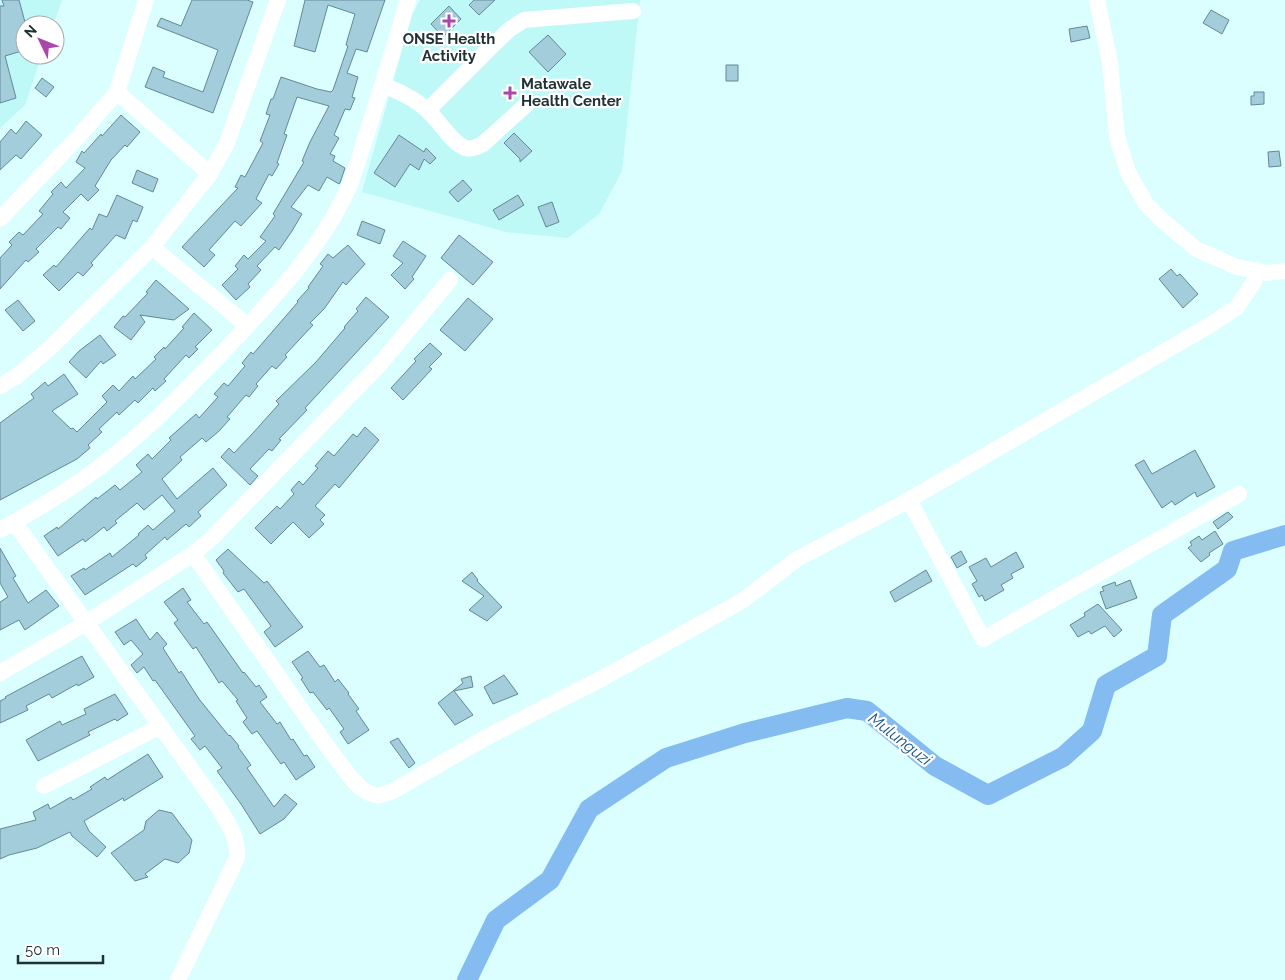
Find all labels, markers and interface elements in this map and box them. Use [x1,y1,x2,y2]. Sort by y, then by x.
marker: ONSE Health Activity [442,14,456,28]
north arrow [15,15,65,65]
text: N [21,22,40,40]
place label: ONSE Health Activity [403,30,495,65]
place label: Matawale Health Center [521,75,622,110]
marker: Matawale Health Center [503,86,517,100]
water label: Mulunguzi [865,709,936,770]
scale bar [18,932,102,964]
text: 50 m [25,941,60,959]

